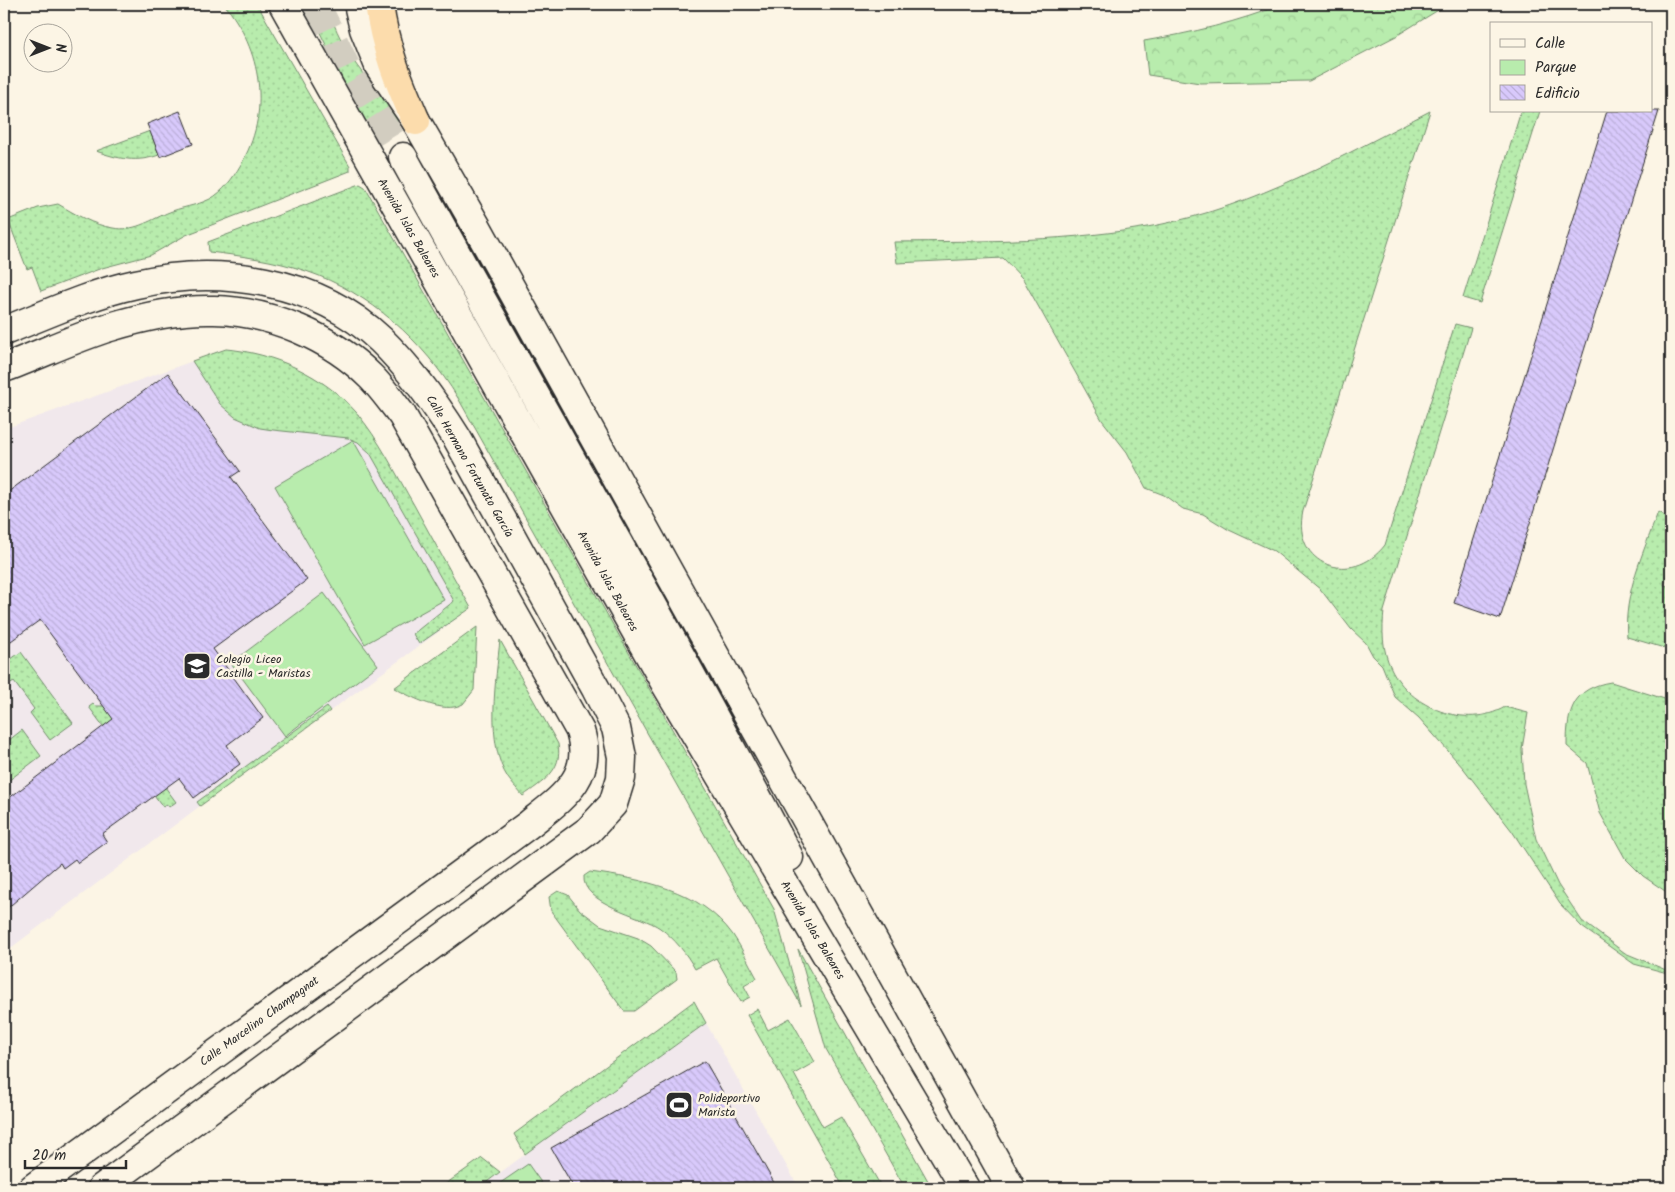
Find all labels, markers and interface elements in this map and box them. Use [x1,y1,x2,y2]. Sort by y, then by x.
north arrow [22,22,72,72]
legend [1490,22,1652,112]
text: Calle [1535,32,1565,56]
text: N [49,44,71,53]
text: Parque [1535,56,1576,80]
text: Edificio [1535,82,1580,106]
street label: Avenida Islas Baleares [372,175,445,282]
street label: Calle Hermano Fortunato García [421,391,518,541]
street label: Avenida Islas Baleares [572,527,643,635]
place label: Colegio Liceo Castilla - Maristas [216,650,311,683]
school or university icon: Colegio Liceo Castilla - Maristas [182,651,212,681]
street label: Avenida Islas Baleares [775,877,850,983]
street label: Calle Marcelino Champagnat [196,971,323,1071]
place label: Polideportivo Marista [698,1089,760,1122]
sports icon: Polideportivo Marista [664,1090,694,1120]
scale bar [25,1137,126,1169]
text: 20 m [32,1144,66,1168]

